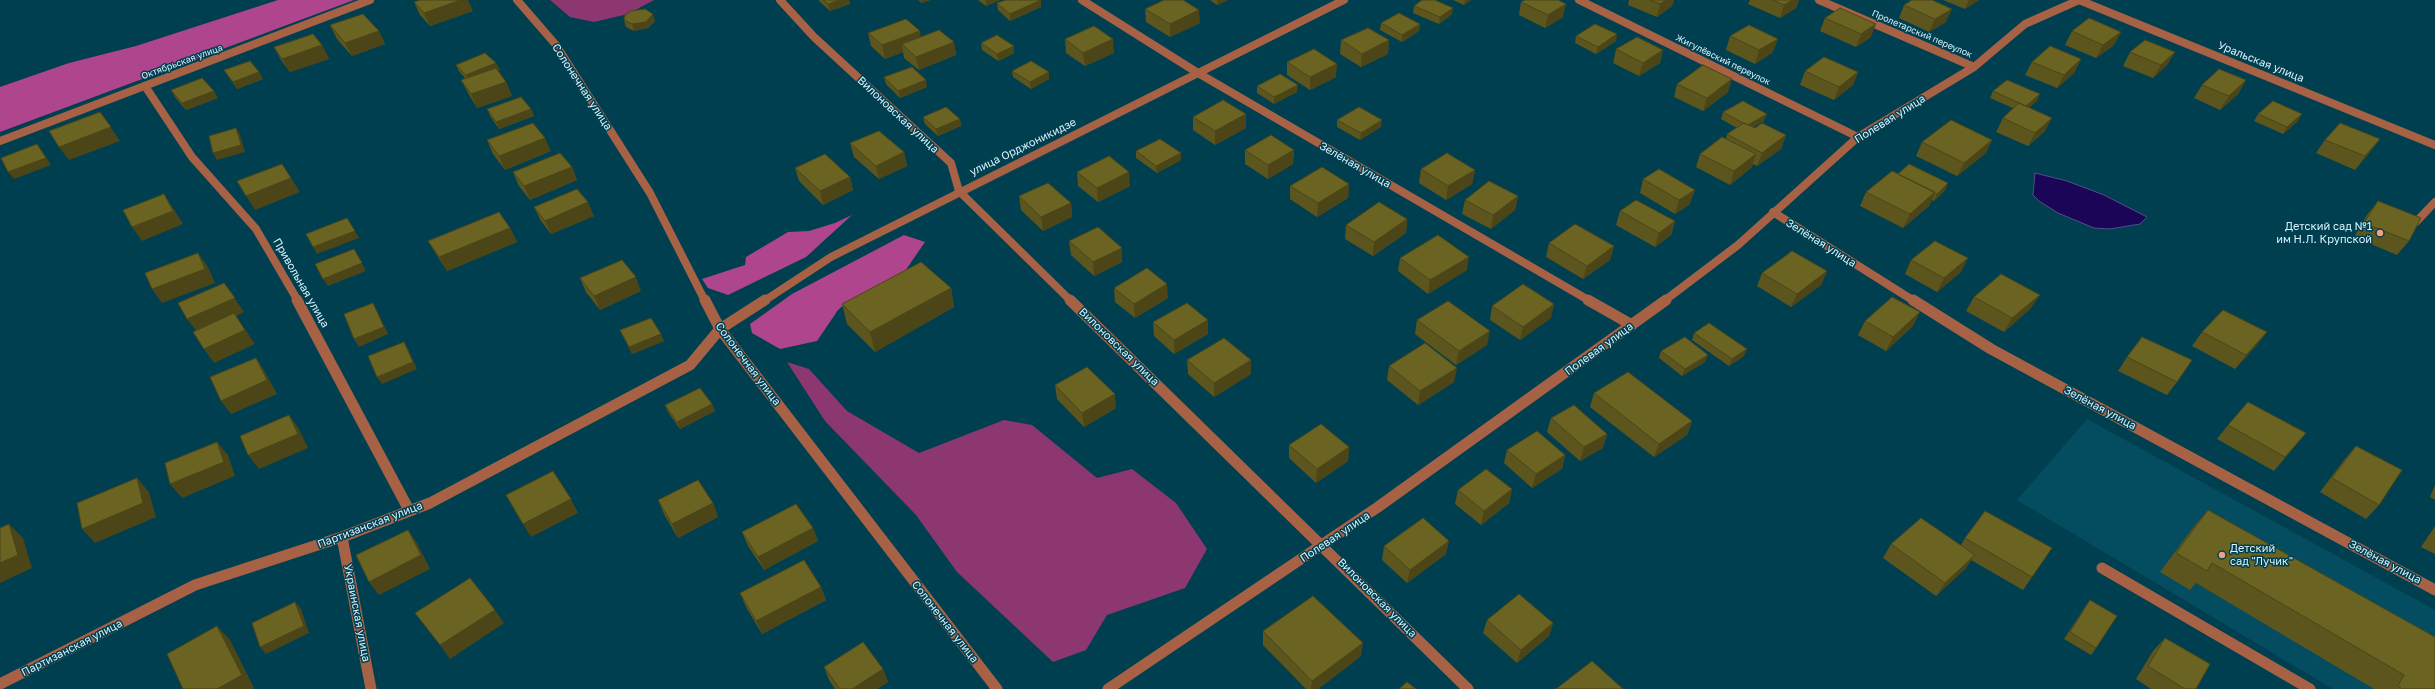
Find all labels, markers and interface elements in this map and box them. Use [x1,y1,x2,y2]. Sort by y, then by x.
street label: Пролетарский переулок [1870,8,1974,60]
street label: Жигулёвский переулок [1674,32,1772,88]
street label: Уральская улица [2216,39,2306,85]
street label: Солонечная улица [549,41,615,133]
street label: Октябрьская улица [140,42,224,82]
street label: Вилоновская улица [855,74,941,156]
street label: Полевая улица [1852,92,1928,146]
street label: улица Орджоникидзе [968,115,1078,179]
street label: Зелёная улица [1317,139,1393,191]
street label: Зелёная улица [1783,216,1859,270]
place label: Детский сад №1 им Н.Л. Крупской [2276,220,2372,246]
marker: Детский сад №1 им Н.Л. Крупской [2375,228,2385,238]
street label: Привольная улица [270,236,332,330]
street label: Вилоновская улица [1076,305,1162,389]
street label: Солонечная улица [713,320,783,408]
street label: Полевая улица [1562,320,1636,378]
street label: Зелёная улица [2061,383,2139,433]
street label: Партизанская улица [316,499,424,551]
street label: Полевая улица [1298,509,1372,565]
street label: Зелёная улица [2346,537,2424,587]
place label: Детский сад "Лучик" [2230,542,2293,568]
marker: Детский сад "Лучик" [2217,550,2227,560]
street label: Вилоновская улица [1335,556,1419,640]
street label: Украинская улица [341,563,373,663]
street label: Солонечная улица [909,578,981,666]
street label: Партизанская улица [19,617,125,679]

